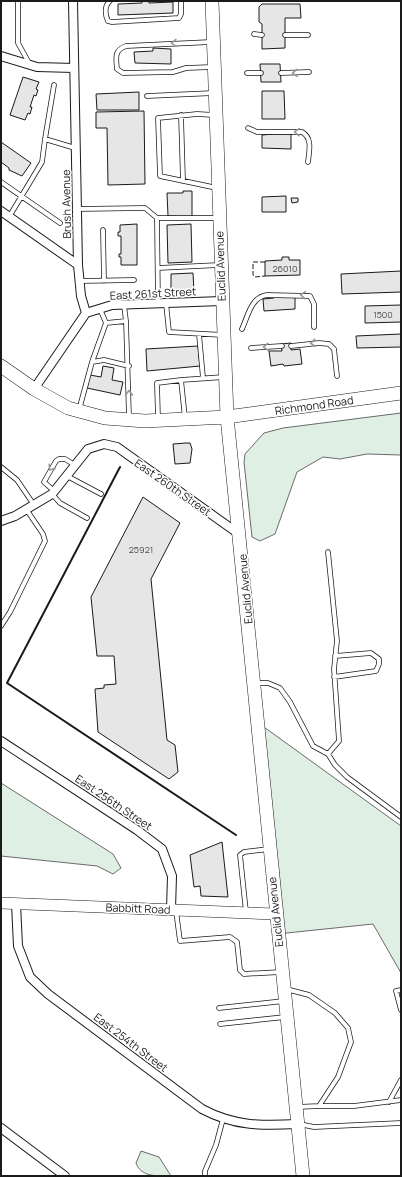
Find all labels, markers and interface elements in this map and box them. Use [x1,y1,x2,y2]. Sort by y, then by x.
one-way arrow [171,39,177,48]
one-way arrow [292,69,298,77]
one-way arrow [293,128,300,137]
street label: Brush Avenue [58,169,74,239]
street label: Euclid Avenue [211,230,229,301]
house number: 26010 [272,262,298,275]
street label: East 261st Street [109,283,197,303]
one-way arrow [300,291,306,300]
house number: 1500 [373,308,393,321]
one-way arrow [310,338,316,347]
one-way arrow [263,343,269,351]
one-way arrow [125,390,133,396]
street label: Richmond Road [274,392,354,418]
street label: East 260th Street [132,455,214,519]
one-way arrow [48,464,56,471]
house number: 25921 [129,543,153,556]
street label: Euclid Avenue [234,553,256,625]
street label: East 256th Street [73,771,155,833]
street label: Euclid Avenue [264,876,286,948]
street label: Babbitt Road [105,899,171,917]
street label: East 254th Street [91,1009,171,1075]

